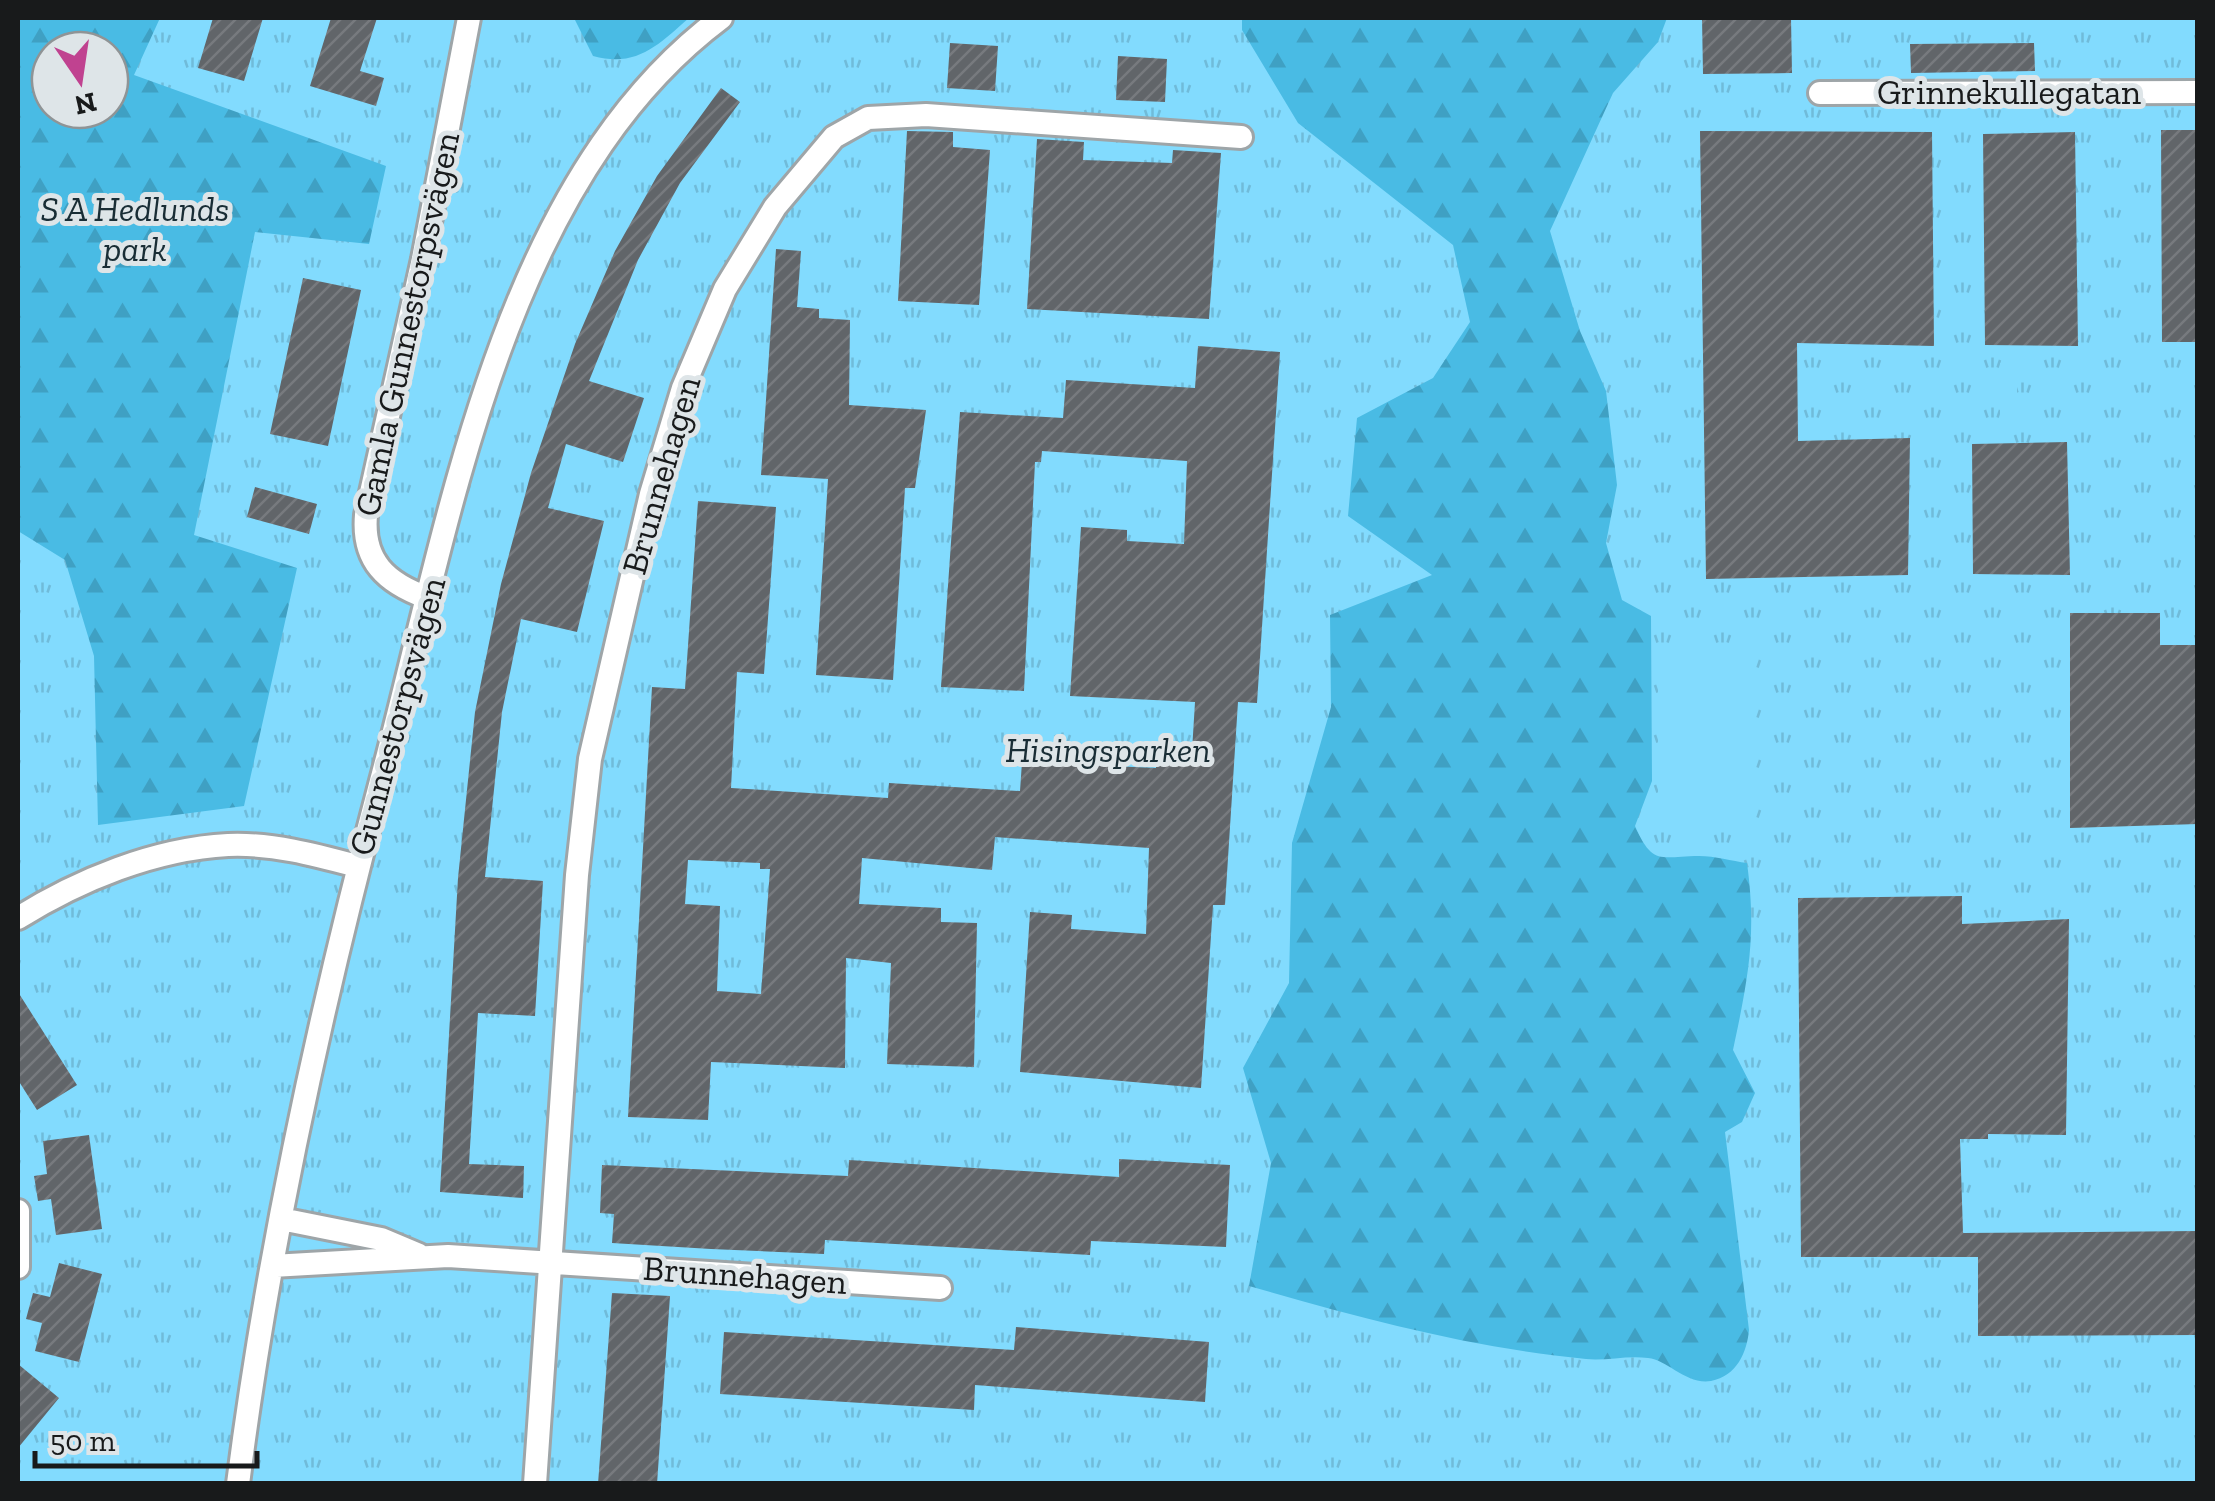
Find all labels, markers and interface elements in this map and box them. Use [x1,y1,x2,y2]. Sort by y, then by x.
north arrow [30,30,130,130]
street label: Grinnekullegatan [1877,71,2141,113]
text: N [71,85,100,122]
street label: Gamla Gunnestorpsvägen [346,128,468,520]
park label: S A Hedlunds park [40,188,230,270]
street label: Brunnehagen [613,371,709,579]
street label: Gunnestorpsvägen [340,572,454,860]
park label: Hisingsparken [1005,729,1211,771]
street label: Brunnehagen [642,1247,848,1303]
scale bar [35,1406,258,1468]
text: 50 m [50,1423,115,1459]

